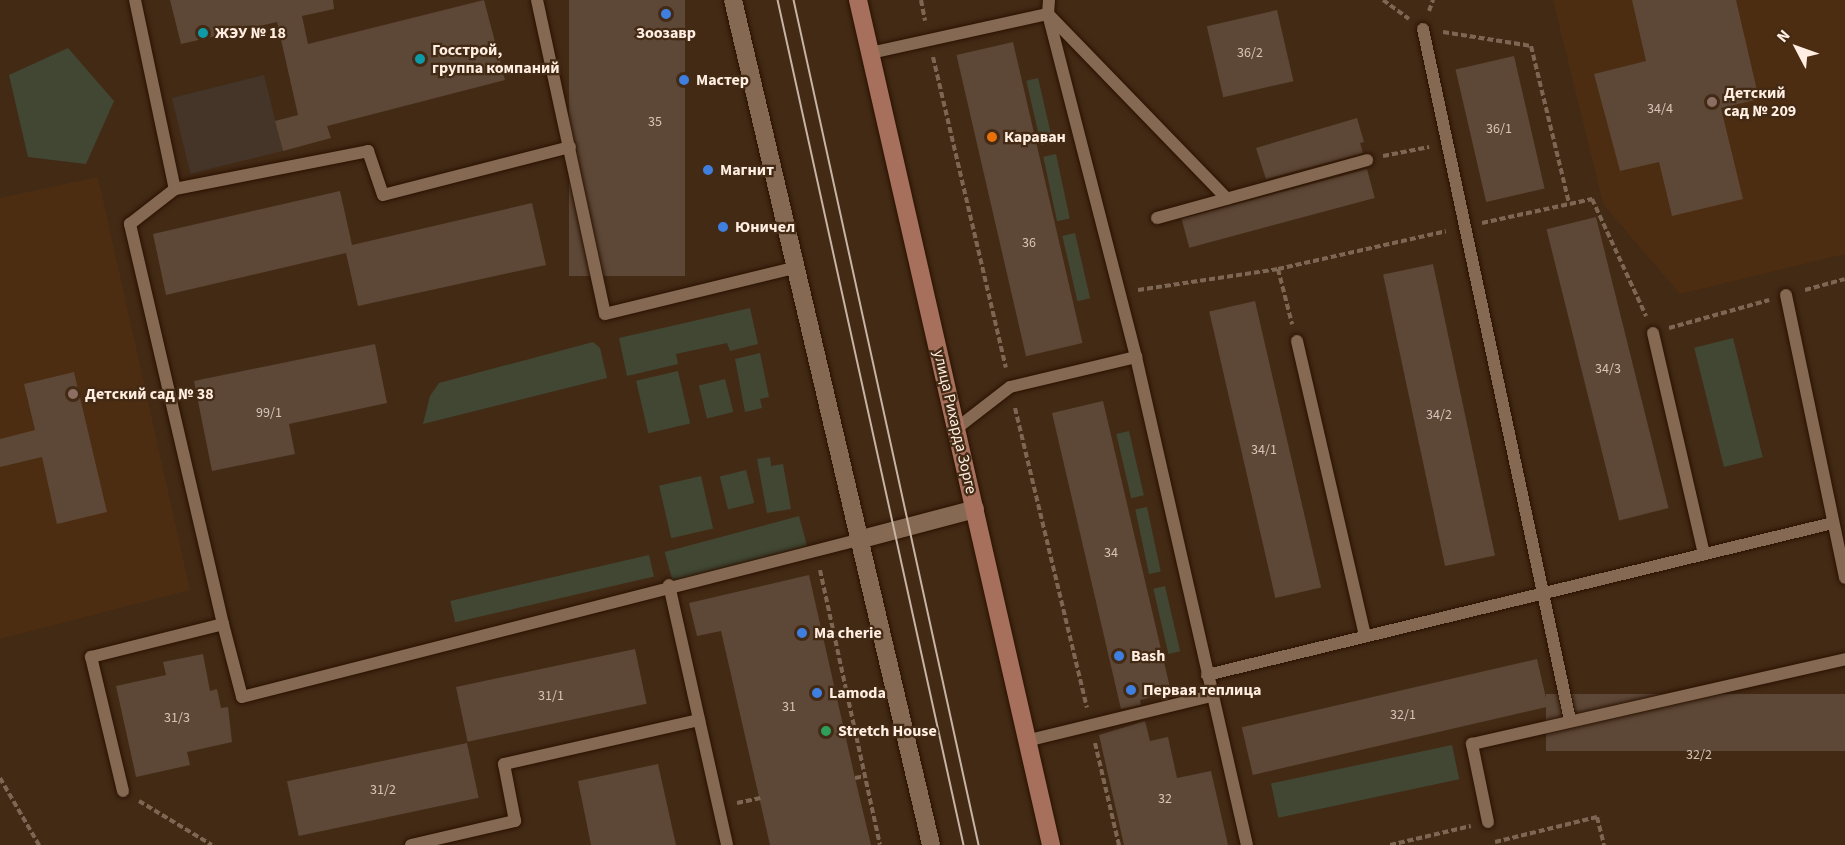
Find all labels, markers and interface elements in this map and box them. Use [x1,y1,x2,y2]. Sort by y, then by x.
marker: Зоозавр [659,7,673,21]
north arrow [1767,18,1827,78]
place label: ЖЭУ № 18 [215,23,286,43]
place label: Зоозавр [636,23,696,43]
text: N [1772,25,1795,47]
marker: ЖЭУ № 18 [196,26,210,40]
place label: Госстрой, группа компаний [432,40,560,78]
house number: 36/2 [1237,45,1263,61]
marker: Госстрой, группа компаний [413,52,427,66]
place label: Мастер [696,70,749,90]
marker: Мастер [677,73,691,87]
place label: Детский сад № 209 [1724,83,1796,121]
marker: Детский сад № 209 [1705,95,1719,109]
house number: 34/4 [1647,101,1673,117]
house number: 35 [648,114,662,130]
house number: 36/1 [1486,121,1512,137]
place label: Караван [1004,127,1066,147]
marker: Караван [985,130,999,144]
place label: Магнит [720,160,774,180]
marker: Магнит [701,163,715,177]
place label: Юничел [735,217,795,237]
marker: Юничел [716,220,730,234]
house number: 36 [1022,235,1036,251]
street label: улица Рихарда Зорге [929,348,981,496]
house number: 34/3 [1595,361,1621,377]
place label: Детский сад № 38 [85,384,214,404]
marker: Детский сад № 38 [66,387,80,401]
house number: 99/1 [256,405,282,421]
house number: 34/2 [1426,407,1452,423]
house number: 34/1 [1251,442,1277,458]
house number: 34 [1104,545,1118,561]
place label: Ma cherie [814,623,882,643]
marker: Ma cherie [795,626,809,640]
place label: Bash [1131,646,1165,666]
marker: Bash [1112,649,1126,663]
place label: Первая теплица [1143,680,1262,700]
place label: Lamoda [829,683,886,703]
marker: Первая теплица [1124,683,1138,697]
marker: Lamoda [810,686,824,700]
house number: 31/1 [538,688,564,704]
house number: 31 [782,699,796,715]
house number: 32/1 [1390,707,1416,723]
house number: 31/3 [164,710,190,726]
place label: Stretch House [838,721,937,741]
marker: Stretch House [819,724,833,738]
house number: 32/2 [1686,747,1712,763]
house number: 31/2 [370,782,396,798]
house number: 32 [1158,791,1172,807]

